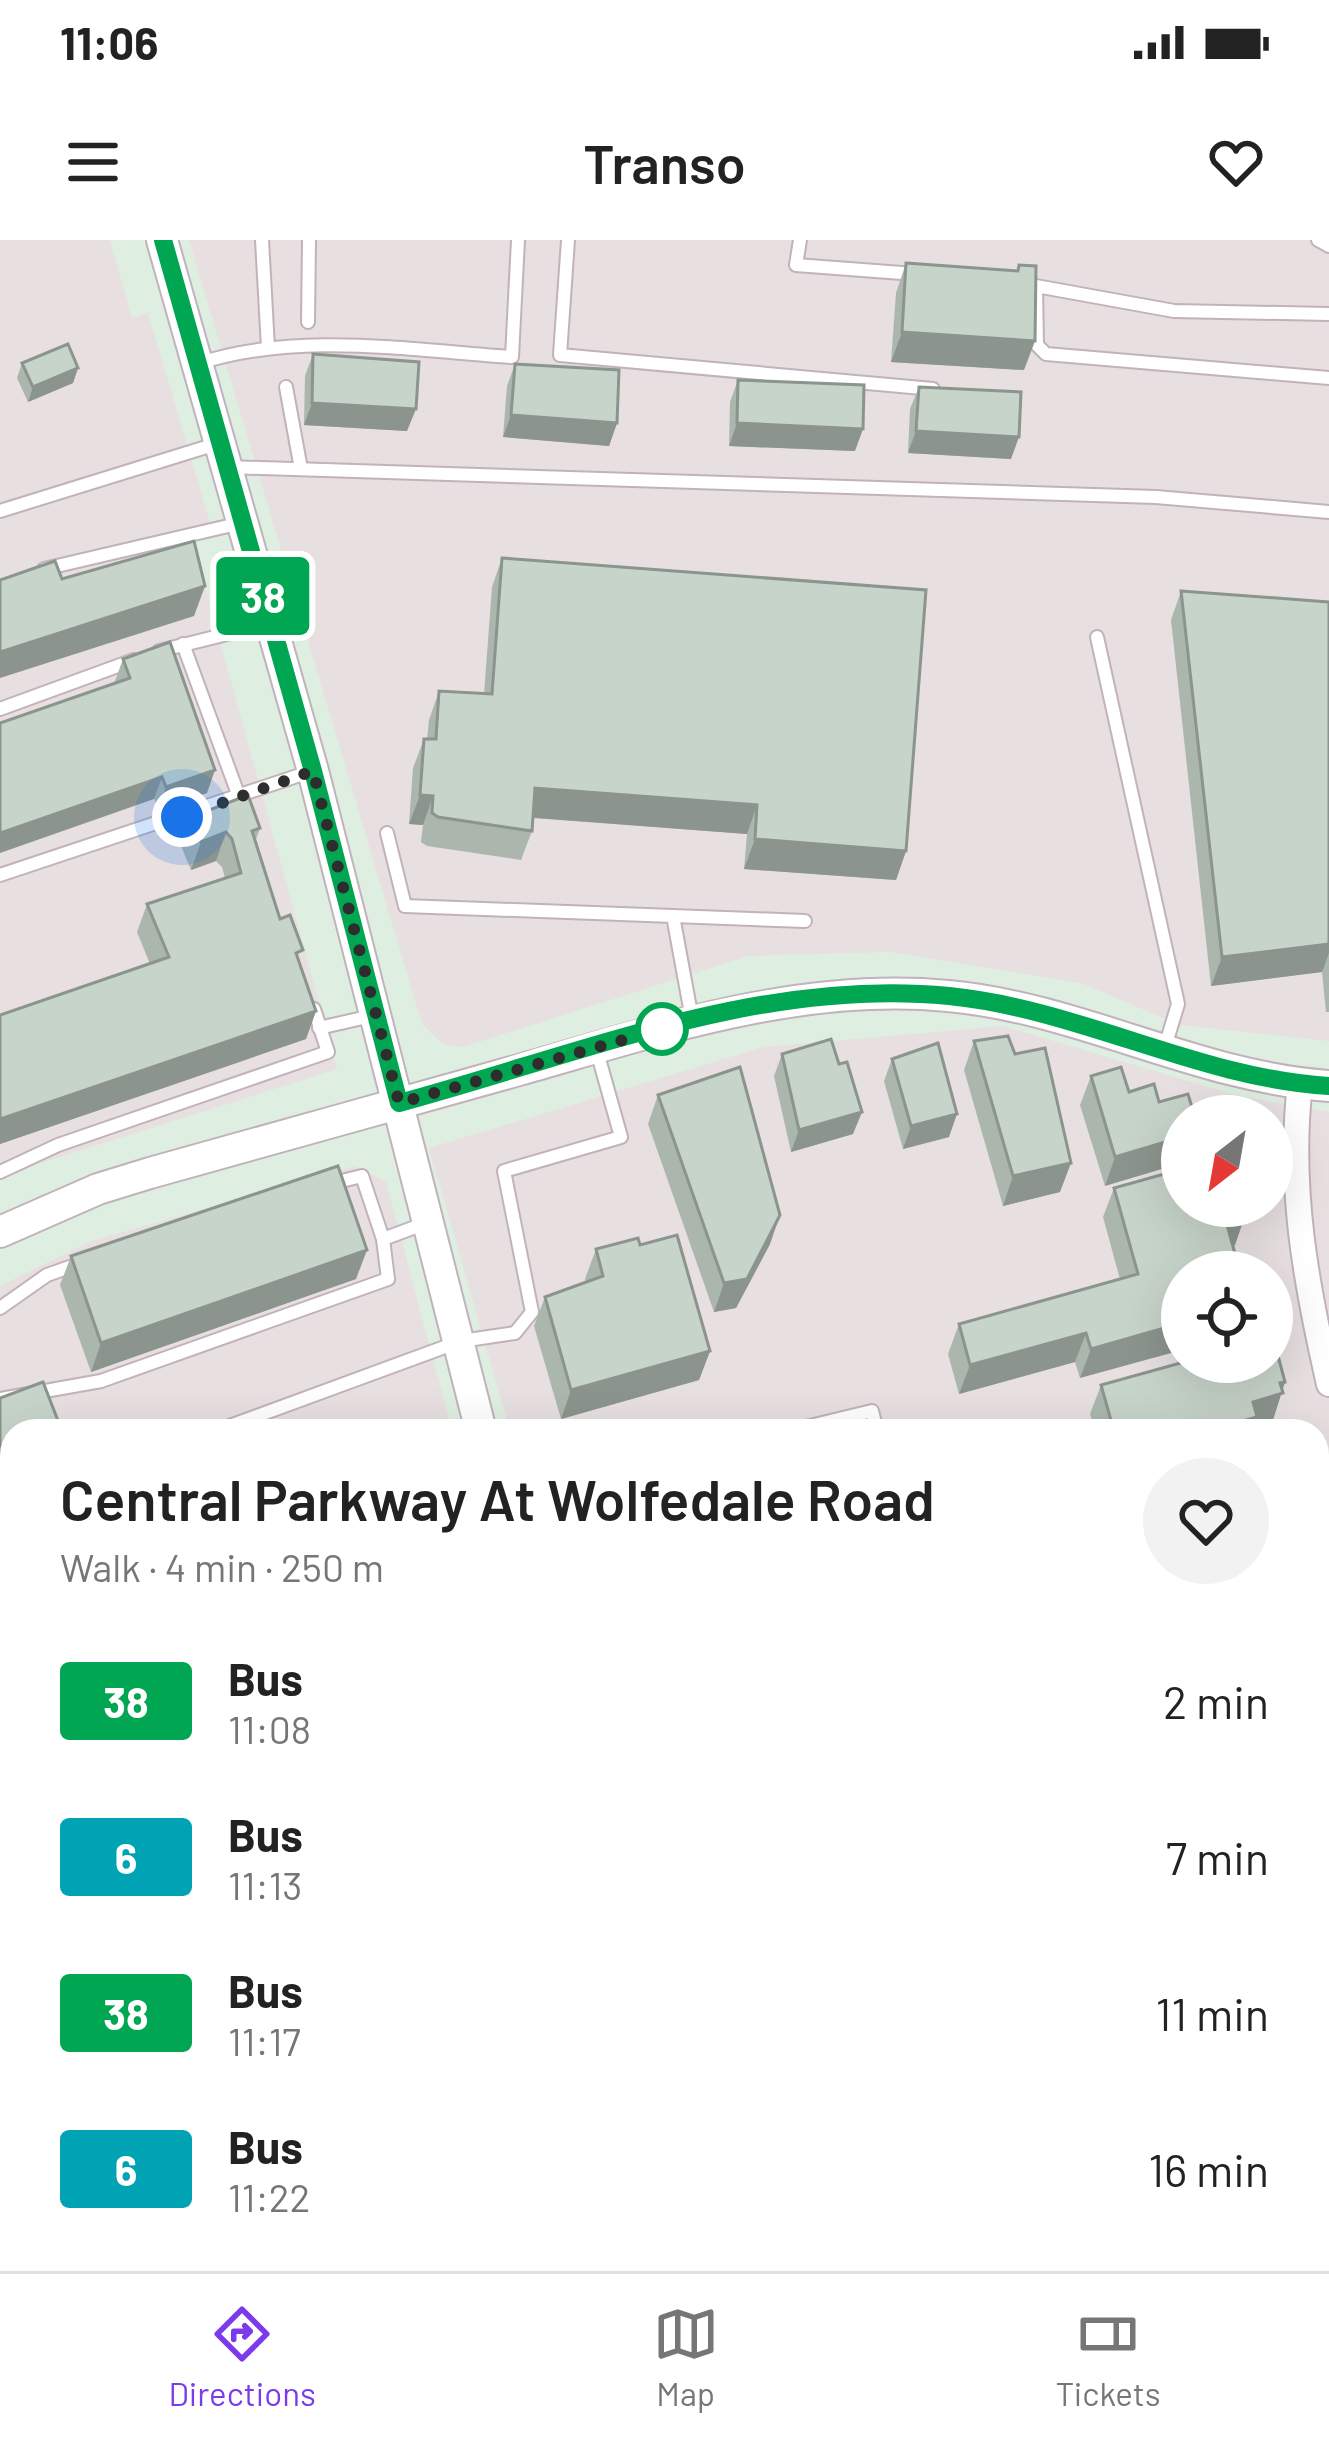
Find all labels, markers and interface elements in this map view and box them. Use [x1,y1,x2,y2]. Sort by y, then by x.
text: 11:06 [60,15,158,69]
icon: menu [60,129,126,195]
icon: heart [1203,129,1269,195]
text: Transo [583,130,746,195]
line badge: 38 [209,557,317,635]
text: 38 [240,571,286,621]
your location [152,787,212,847]
unlabelled marker [637,1004,687,1054]
north arrow [1161,1095,1293,1227]
map controls [1161,1095,1293,1383]
button: locate [1161,1251,1293,1383]
button: heart [1143,1458,1269,1584]
text: Central Parkway At Wolfedale Road [60,1464,935,1532]
text: Walk · 4 min · 250 m [60,1543,384,1590]
text: Bus [228,1651,303,1705]
text: 2 min [1163,1674,1269,1728]
text: 38 [103,1676,149,1726]
text: 11:08 [228,1705,311,1752]
text: Bus [228,1807,303,1861]
text: 7 min [1166,1830,1269,1884]
text: 6 [115,1832,137,1882]
text: 11:13 [228,1861,302,1908]
text: Bus [228,1963,303,2017]
text: 11 min [1155,1986,1269,2040]
text: 38 [103,1988,149,2038]
text: 11:17 [228,2017,301,2064]
text: Bus [228,2119,303,2173]
text: 16 min [1148,2142,1269,2196]
text: 6 [115,2144,137,2194]
text: 11:22 [228,2173,310,2220]
tab: Directions [168,2301,316,2413]
tab: Map [653,2301,719,2413]
tab: Tickets [1056,2301,1161,2413]

